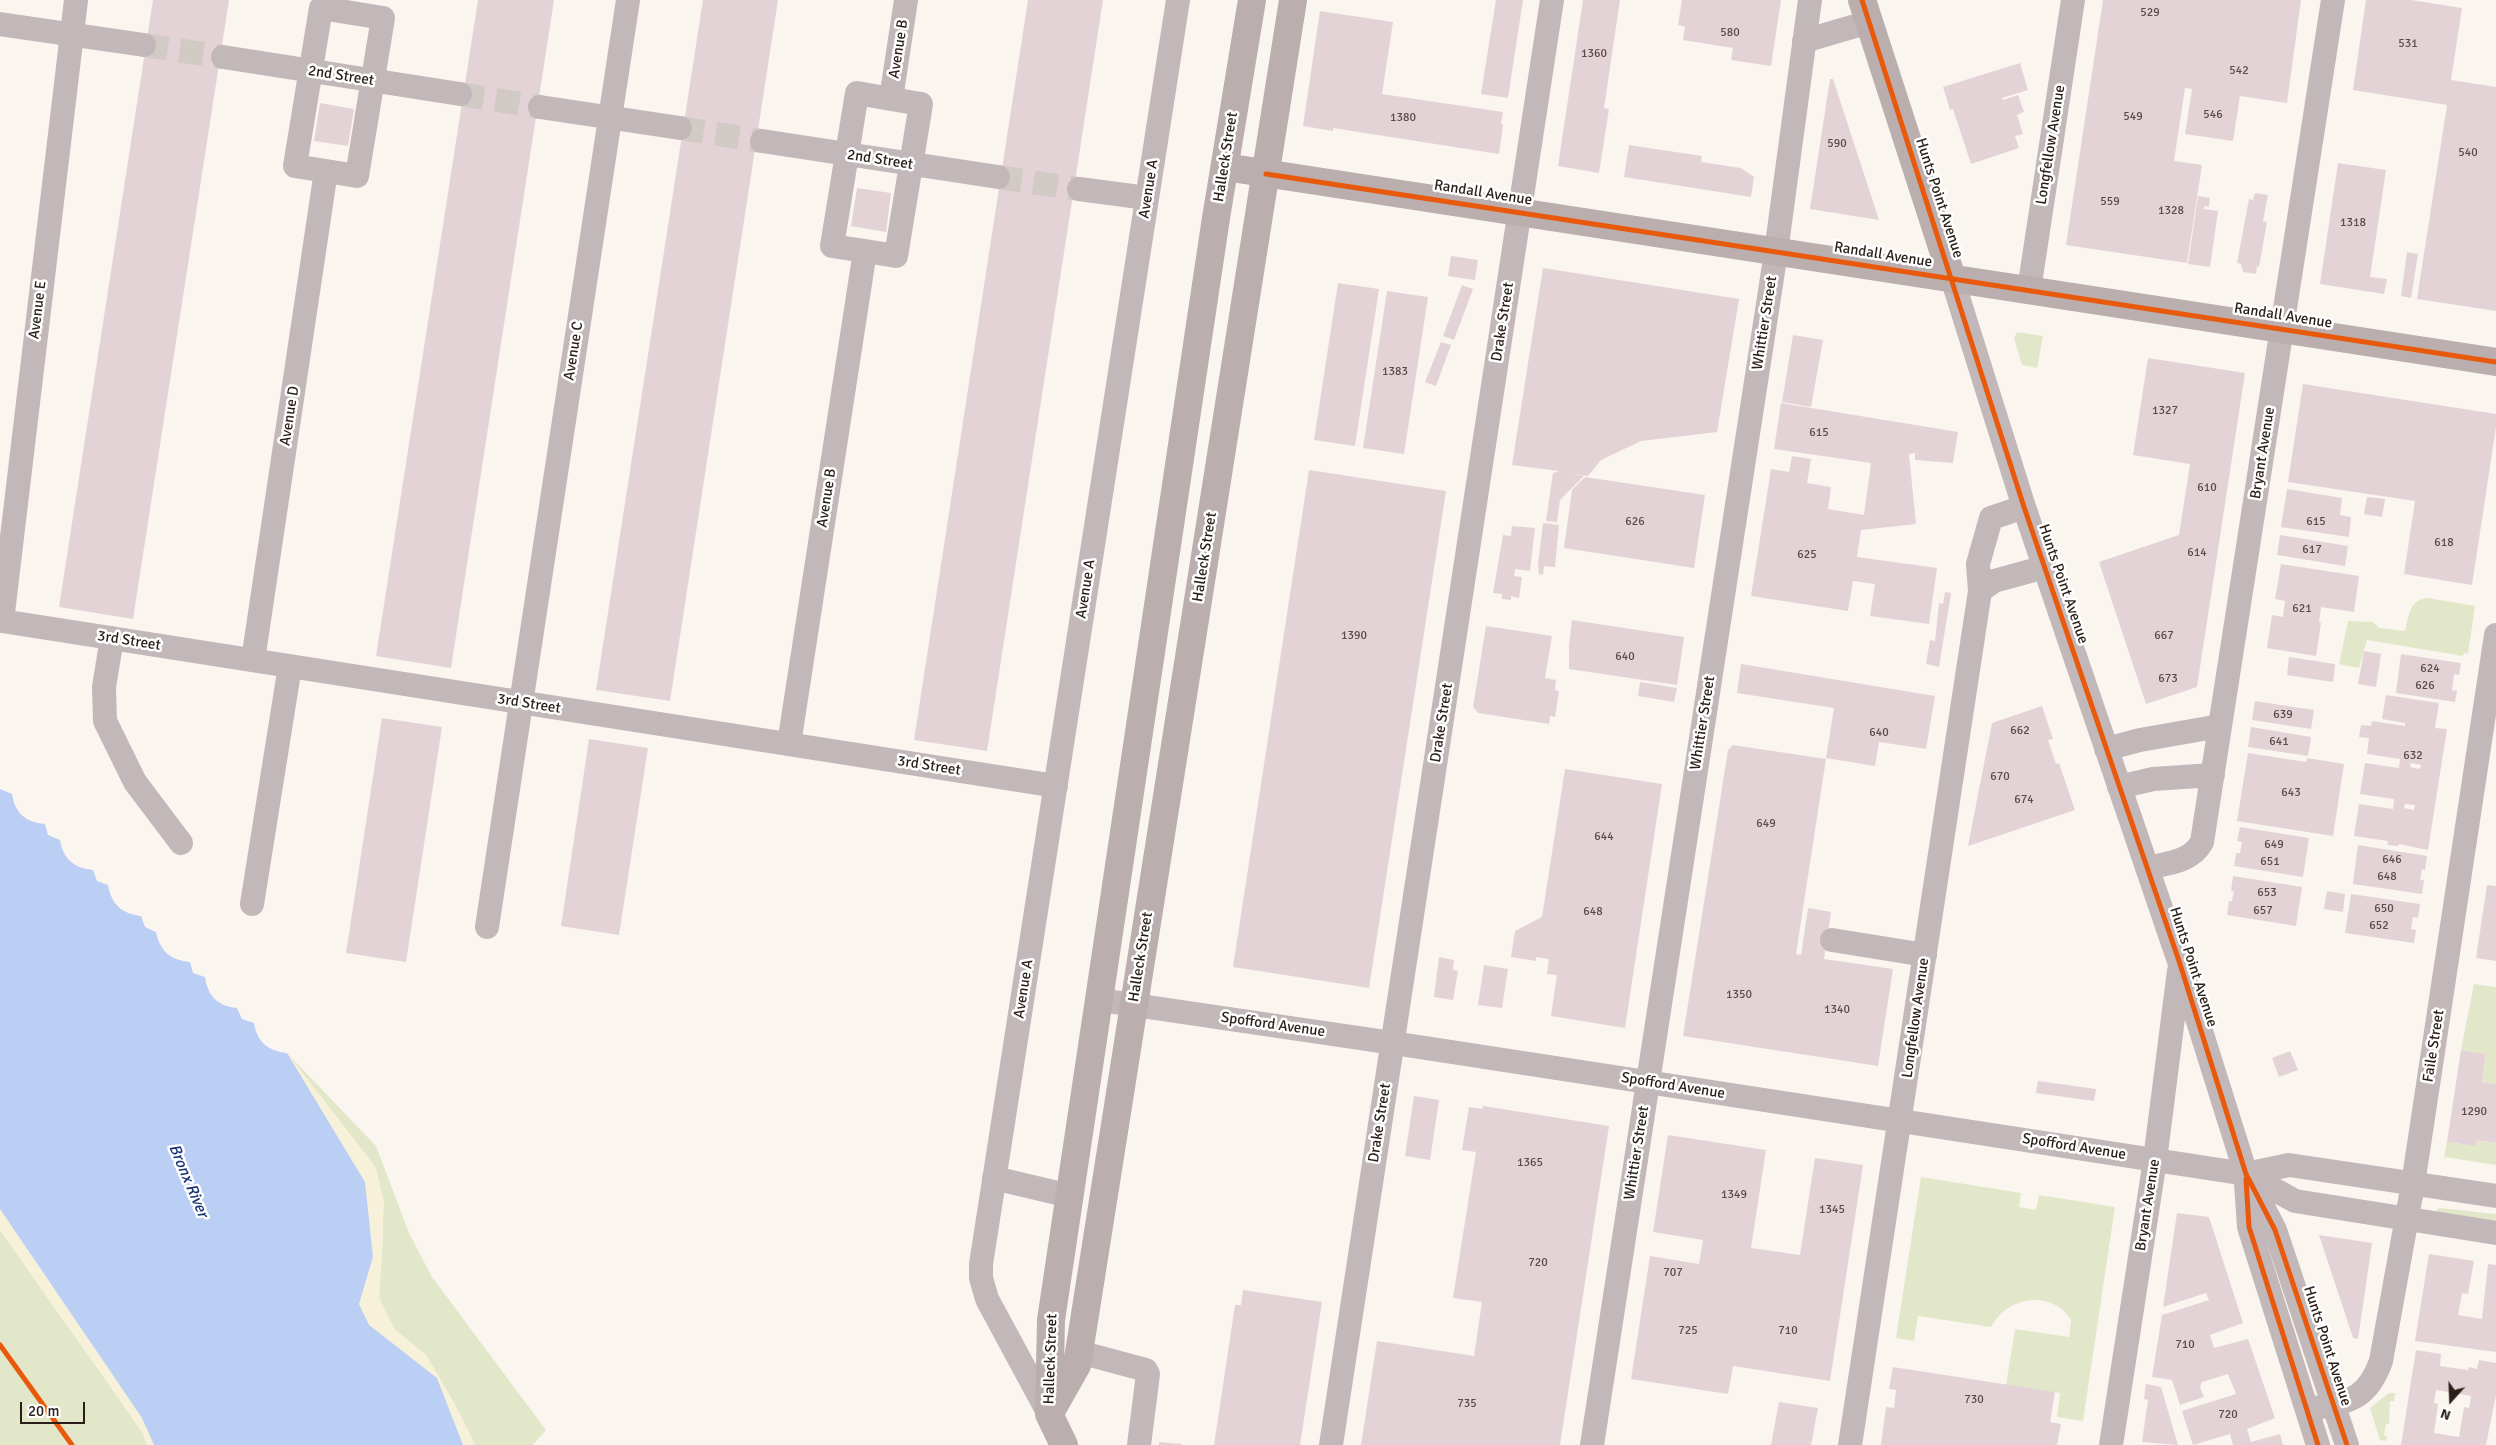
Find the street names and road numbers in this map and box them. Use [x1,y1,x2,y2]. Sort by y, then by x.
street label: Avenue B [885,18,913,80]
street label: 2nd Street [307,62,375,90]
street label: Longfellow Avenue [2033,84,2069,206]
street label: Halleck Street [1210,111,1242,203]
street label: Hunts Point Avenue [1911,136,1967,260]
street label: 2nd Street [846,146,914,174]
street label: Avenue A [1135,158,1163,220]
street label: Randall Avenue [1433,176,1533,210]
street label: Randall Avenue [1833,238,1933,272]
street label: Whittier Street [1749,275,1781,371]
street label: Avenue E [25,280,51,340]
street label: Drake Street [1488,281,1518,363]
street label: Randall Avenue [2233,299,2333,333]
street label: Avenue C [560,320,588,382]
street label: Avenue D [276,385,304,447]
street label: Bryant Avenue [2247,406,2279,500]
street label: Avenue B [813,467,841,529]
street label: Halleck Street [1189,511,1221,603]
street label: Hunts Point Avenue [2034,522,2092,646]
street label: Avenue A [1072,558,1100,620]
street label: 3rd Street [96,627,162,655]
street label: Whittier Street [1687,675,1719,771]
street label: Drake Street [1427,682,1457,764]
street label: 3rd Street [496,690,562,718]
street label: 3rd Street [896,752,962,780]
street label: Hunts Point Avenue [2165,905,2221,1029]
street label: Halleck Street [1125,911,1157,1003]
street label: Longfellow Avenue [1899,957,1933,1079]
street label: Avenue A [1010,958,1038,1020]
street label: Faile Street [2419,1008,2449,1084]
street label: Spofford Avenue [1220,1009,1326,1041]
street label: Spofford Avenue [1620,1069,1726,1103]
street label: Drake Street [1365,1082,1395,1164]
street label: Whittier Street [1621,1105,1653,1201]
street label: Spofford Avenue [2021,1130,2127,1164]
street label: Bryant Avenue [2132,1158,2164,1252]
street label: Hunts Point Avenue [2299,1284,2355,1408]
street label: Halleck Street [1040,1313,1062,1405]

